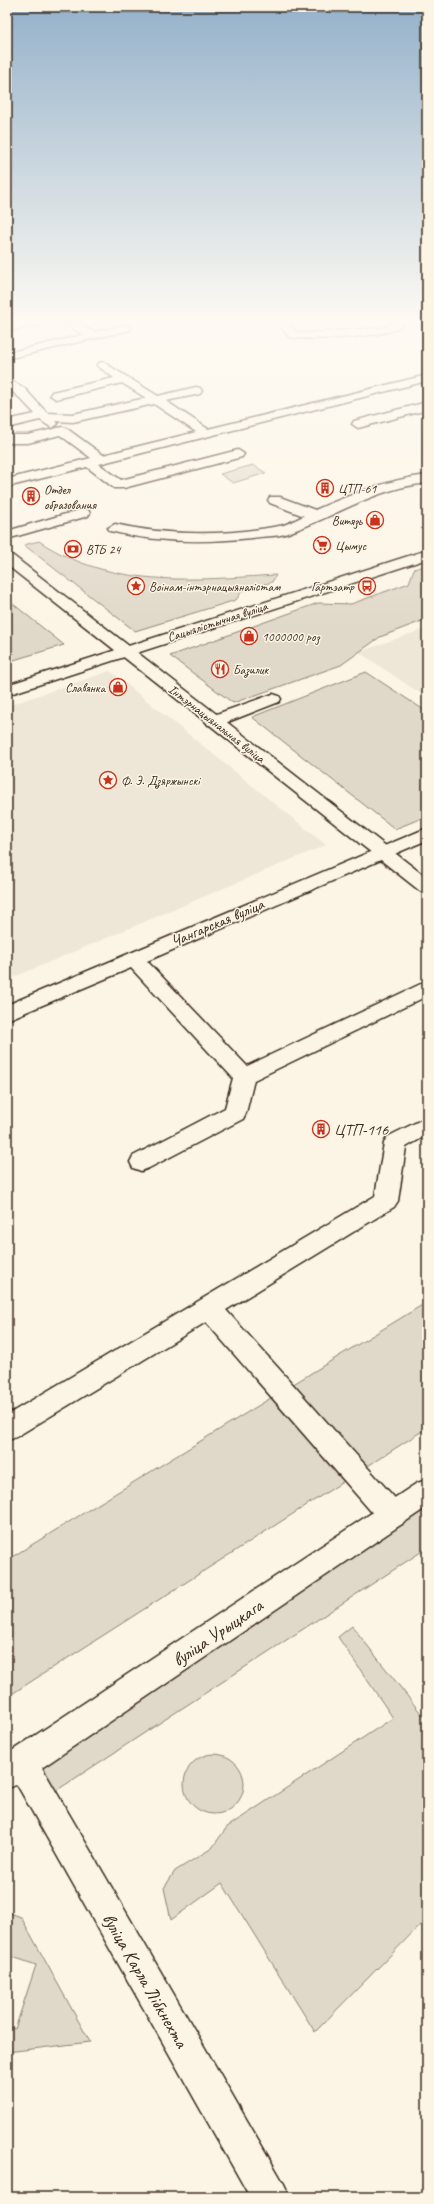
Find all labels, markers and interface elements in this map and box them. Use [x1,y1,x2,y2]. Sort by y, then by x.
building icon: ЦТП-61 [315,478,335,498]
place label: ЦТП-61 [338,481,377,497]
place label: Отдел образования [44,482,98,513]
building icon: Отдел образования [21,486,41,506]
shop icon: Витязь [365,510,385,530]
place label: Витязь [332,513,363,529]
supermarket icon: Цымус [312,535,332,555]
place label: Цымус [335,538,367,554]
bank icon: ВТБ 24 [63,539,83,559]
place label: ВТБ 24 [86,542,121,558]
place icon: Воінам-інтэрнацыяналістам [126,576,146,596]
bus stop icon: Гартэатр [357,576,377,596]
place label: Воінам-інтэрнацыяналістам [149,579,281,595]
place label: Гартэатр [311,579,355,595]
street label: Сацыялістычная вуліца [165,598,271,646]
shop icon: 1000000 роз [239,626,259,646]
place label: 1000000 роз [262,629,320,645]
restaurant icon: Базилик [210,659,230,679]
place label: Базилик [233,662,269,678]
shop icon: Славянка [108,677,128,697]
place label: Славянка [65,680,107,696]
street label: Інтэрнацыянальная вуліца [165,681,269,767]
place icon: Ф. Э. Дзяржынскі [98,770,118,790]
place label: Ф. Э. Дзяржынскі [121,773,201,789]
street label: Чангарская вуліца [168,894,268,952]
building icon: ЦТП-116 [311,1119,331,1139]
place label: ЦТП-116 [334,1120,389,1140]
street label: вуліца Урыцкага [168,1593,269,1672]
street label: вуліца Карла Лібкнехта [97,1909,194,2053]

